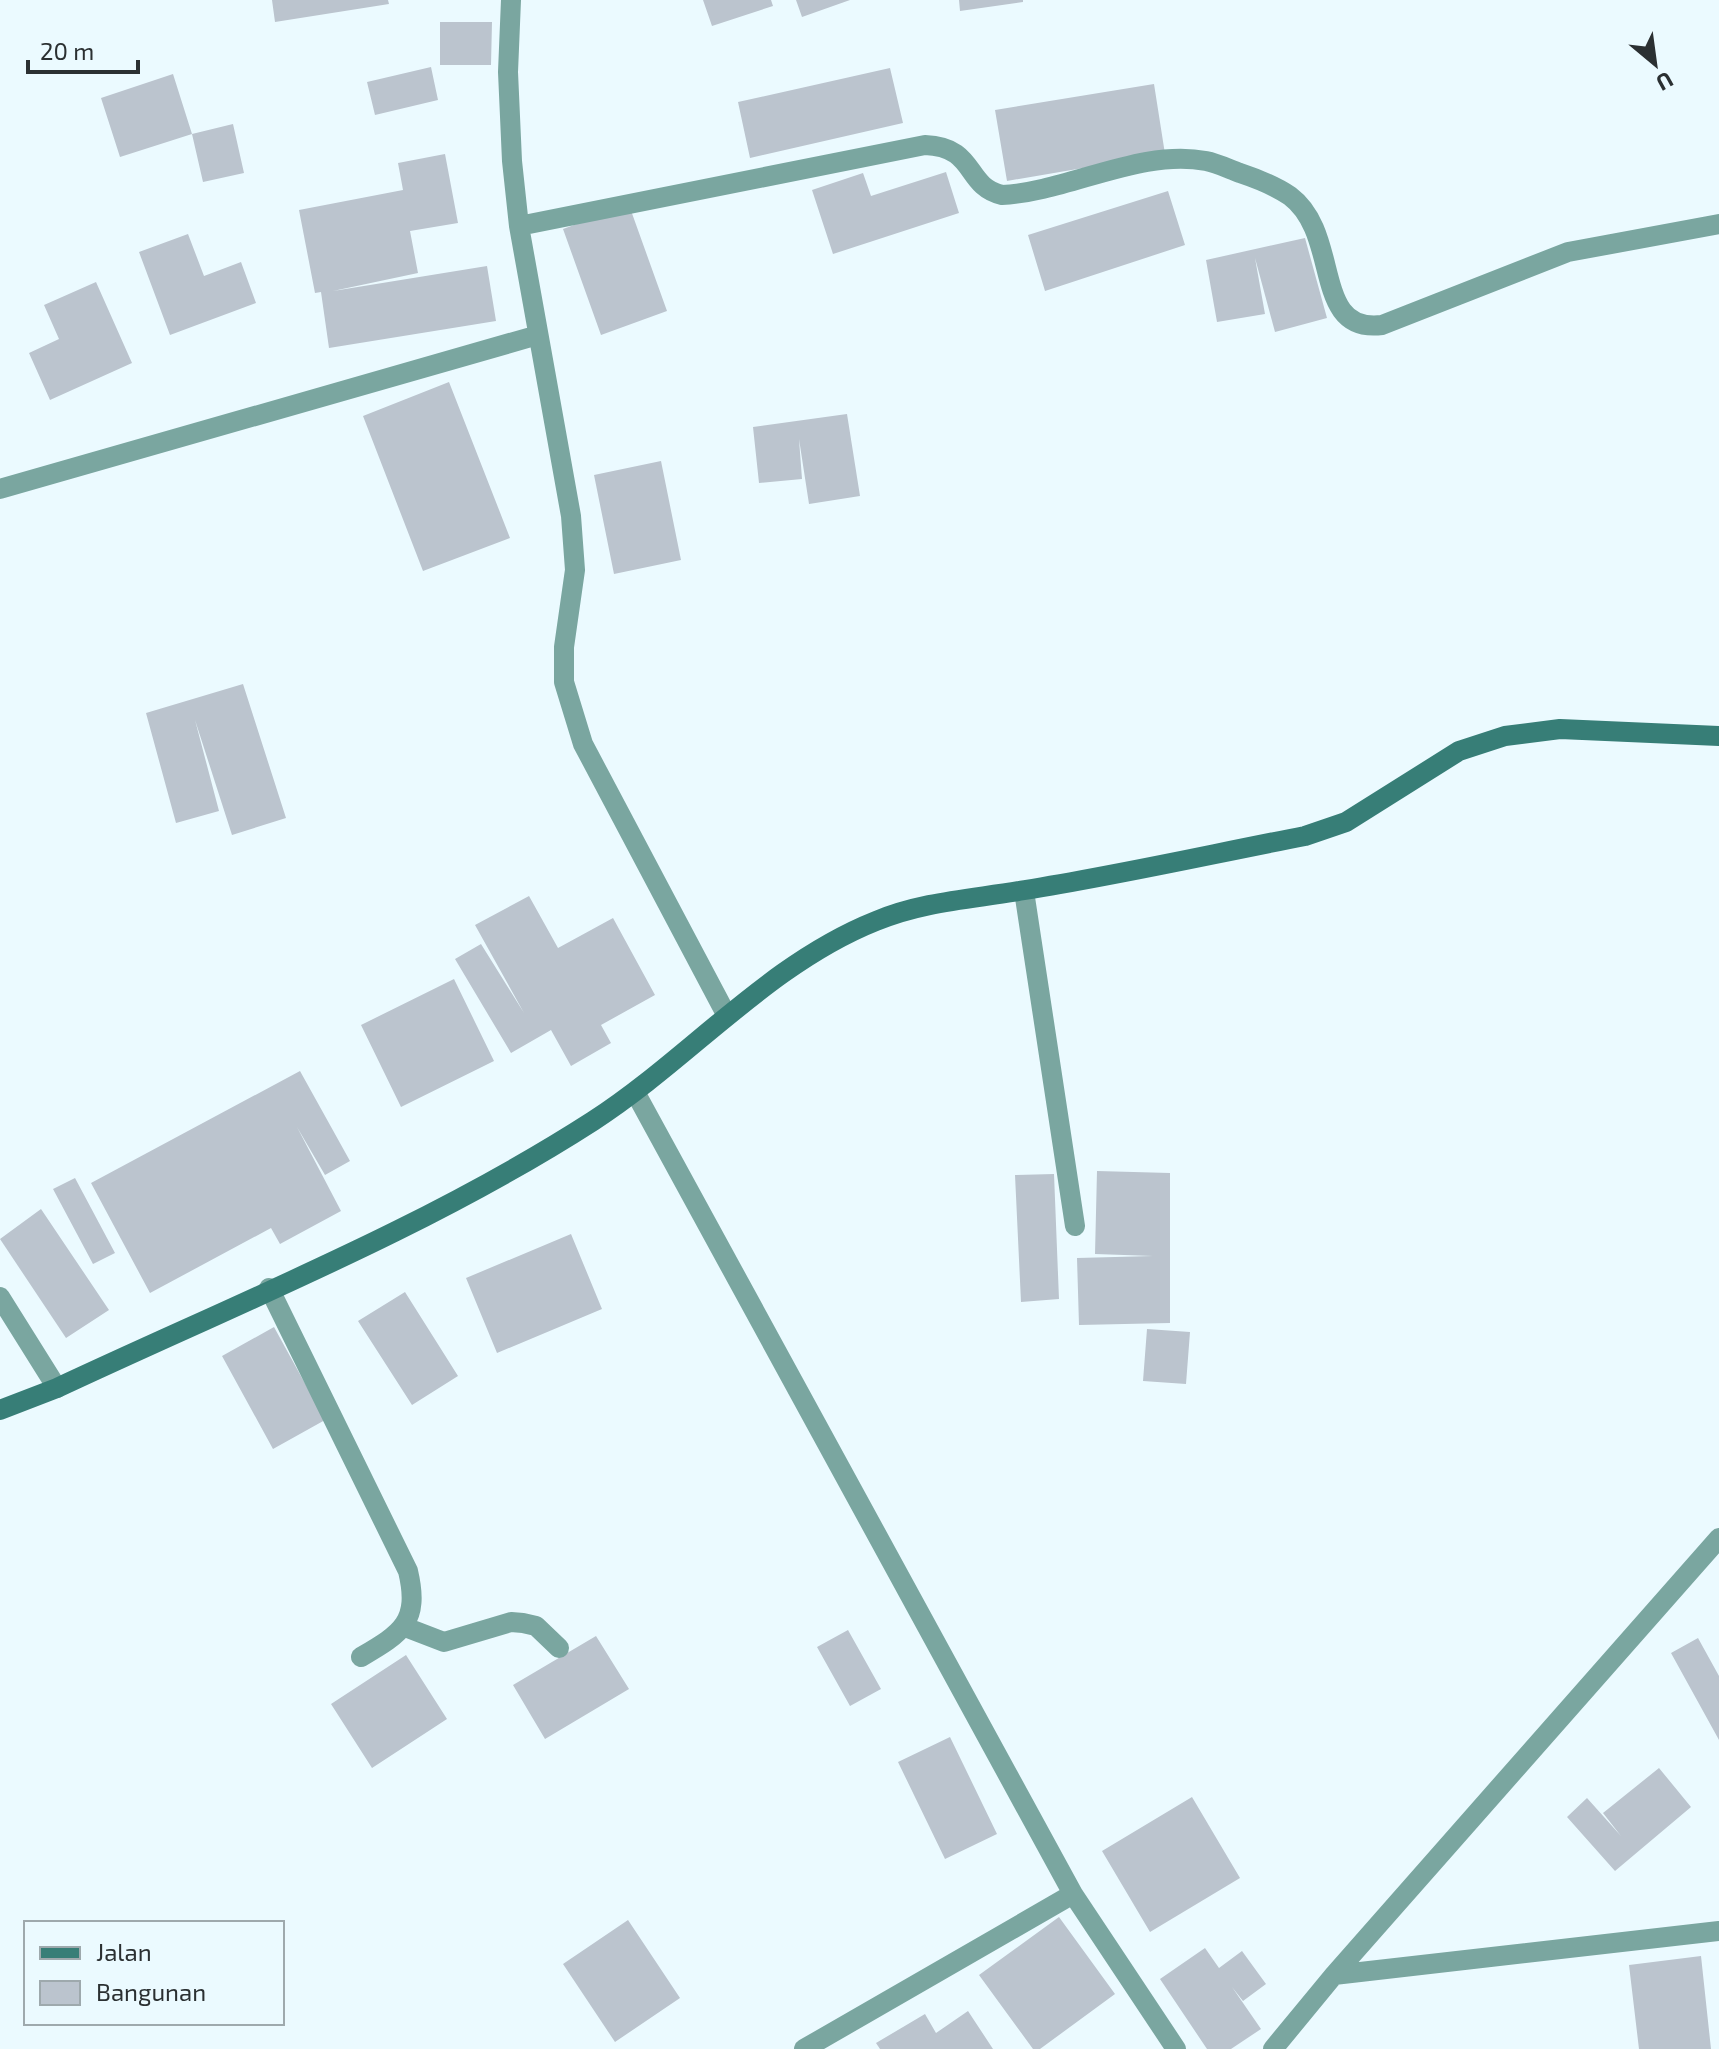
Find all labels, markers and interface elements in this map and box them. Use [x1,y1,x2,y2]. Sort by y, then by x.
scale bar [28,24,138,74]
north arrow [1615,24,1695,104]
text: 20 m [40,36,94,65]
text: U [1652,67,1678,97]
legend [24,1921,284,2025]
text: Jalan [96,1937,152,1966]
text: Bangunan [96,1977,206,2006]

